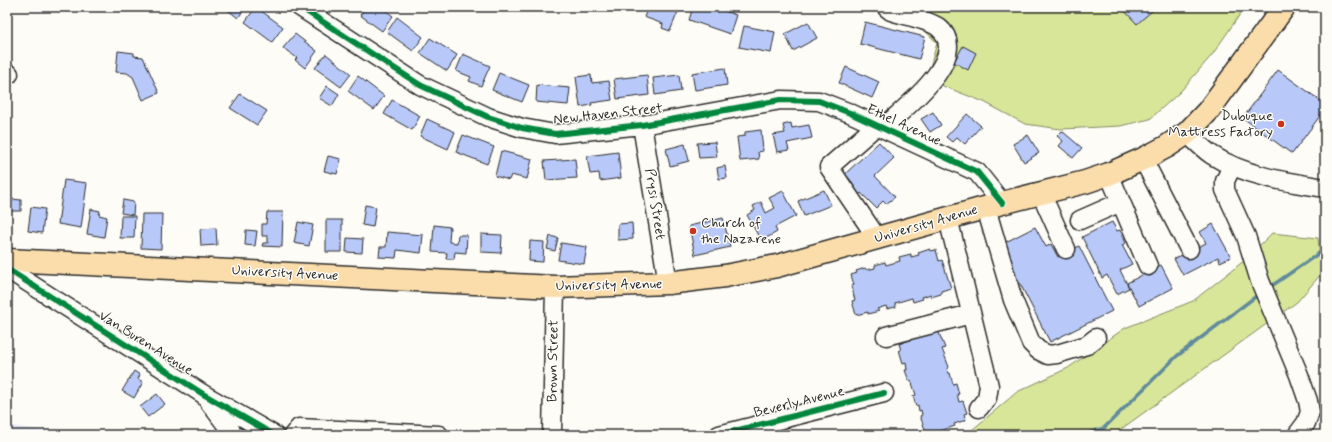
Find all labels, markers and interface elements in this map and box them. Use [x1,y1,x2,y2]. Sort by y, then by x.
street label: New Haven Street [552,99,664,129]
street label: Ethel Avenue [864,100,944,150]
place label: Dubuque Mattress Factory [1168,107,1273,141]
marker: Dubuque Mattress Factory [1276,119,1286,129]
street label: Prysi Street [640,167,670,241]
street label: University Avenue [872,201,980,247]
place label: Church of the Nazarene [701,214,781,248]
marker: Church of the Nazarene [688,226,698,236]
street label: University Avenue [231,261,339,285]
street label: University Avenue [555,275,663,295]
street label: Van Buren Avenue [95,307,197,379]
street label: Brown Street [543,319,563,402]
street label: Beverly Avenue [752,382,846,422]

